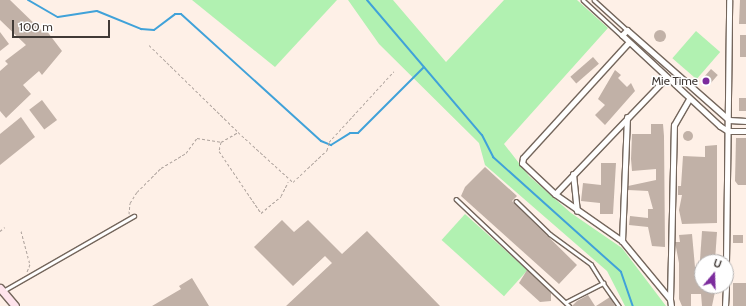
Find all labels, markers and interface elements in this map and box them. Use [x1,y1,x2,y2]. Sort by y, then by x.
scale bar [14,12,112,38]
text: 100 m [19,19,53,34]
place label: Mie Time [651,74,698,88]
marker: Mie Time [701,76,711,86]
north arrow [694,254,734,294]
text: U [712,256,724,272]

